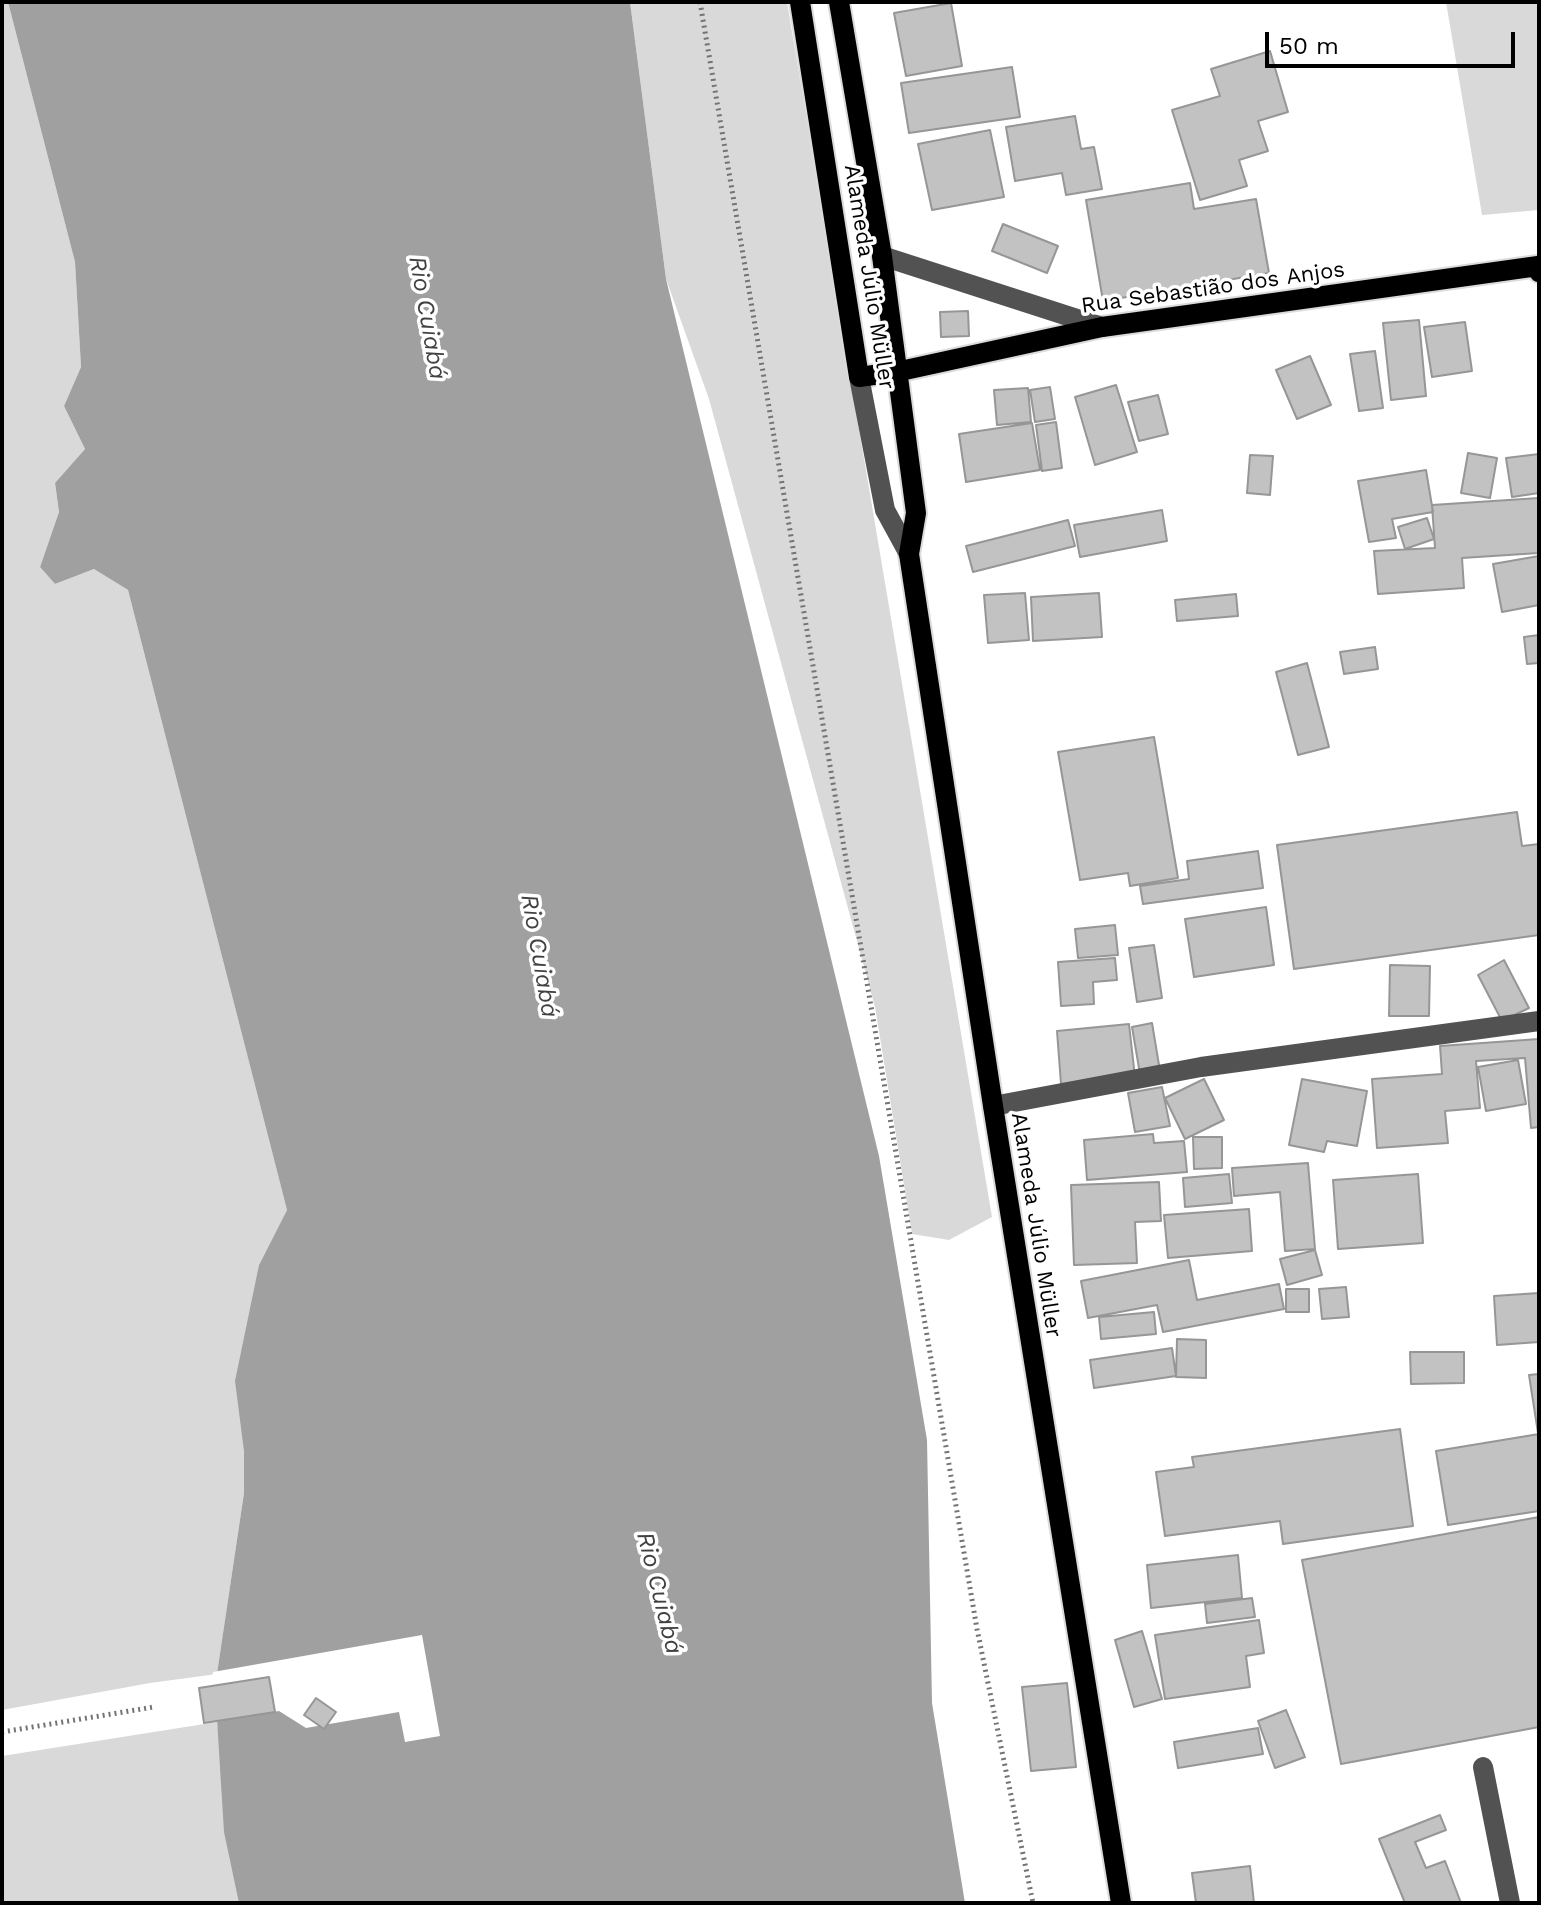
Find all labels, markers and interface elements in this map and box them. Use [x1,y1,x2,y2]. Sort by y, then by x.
scale bar [1269,16,1519,66]
text: 50 m [1279,32,1339,60]
street label: Alameda Júlio Müller [838,163,900,391]
water label: Rio Cuiabá [402,254,452,382]
street label: Rua Sebastião dos Anjos [1080,256,1346,320]
water label: Rio Cuiabá [514,892,564,1020]
street label: Alameda Júlio Müller [1005,1111,1067,1339]
water label: Rio Cuiabá [630,1529,688,1657]

